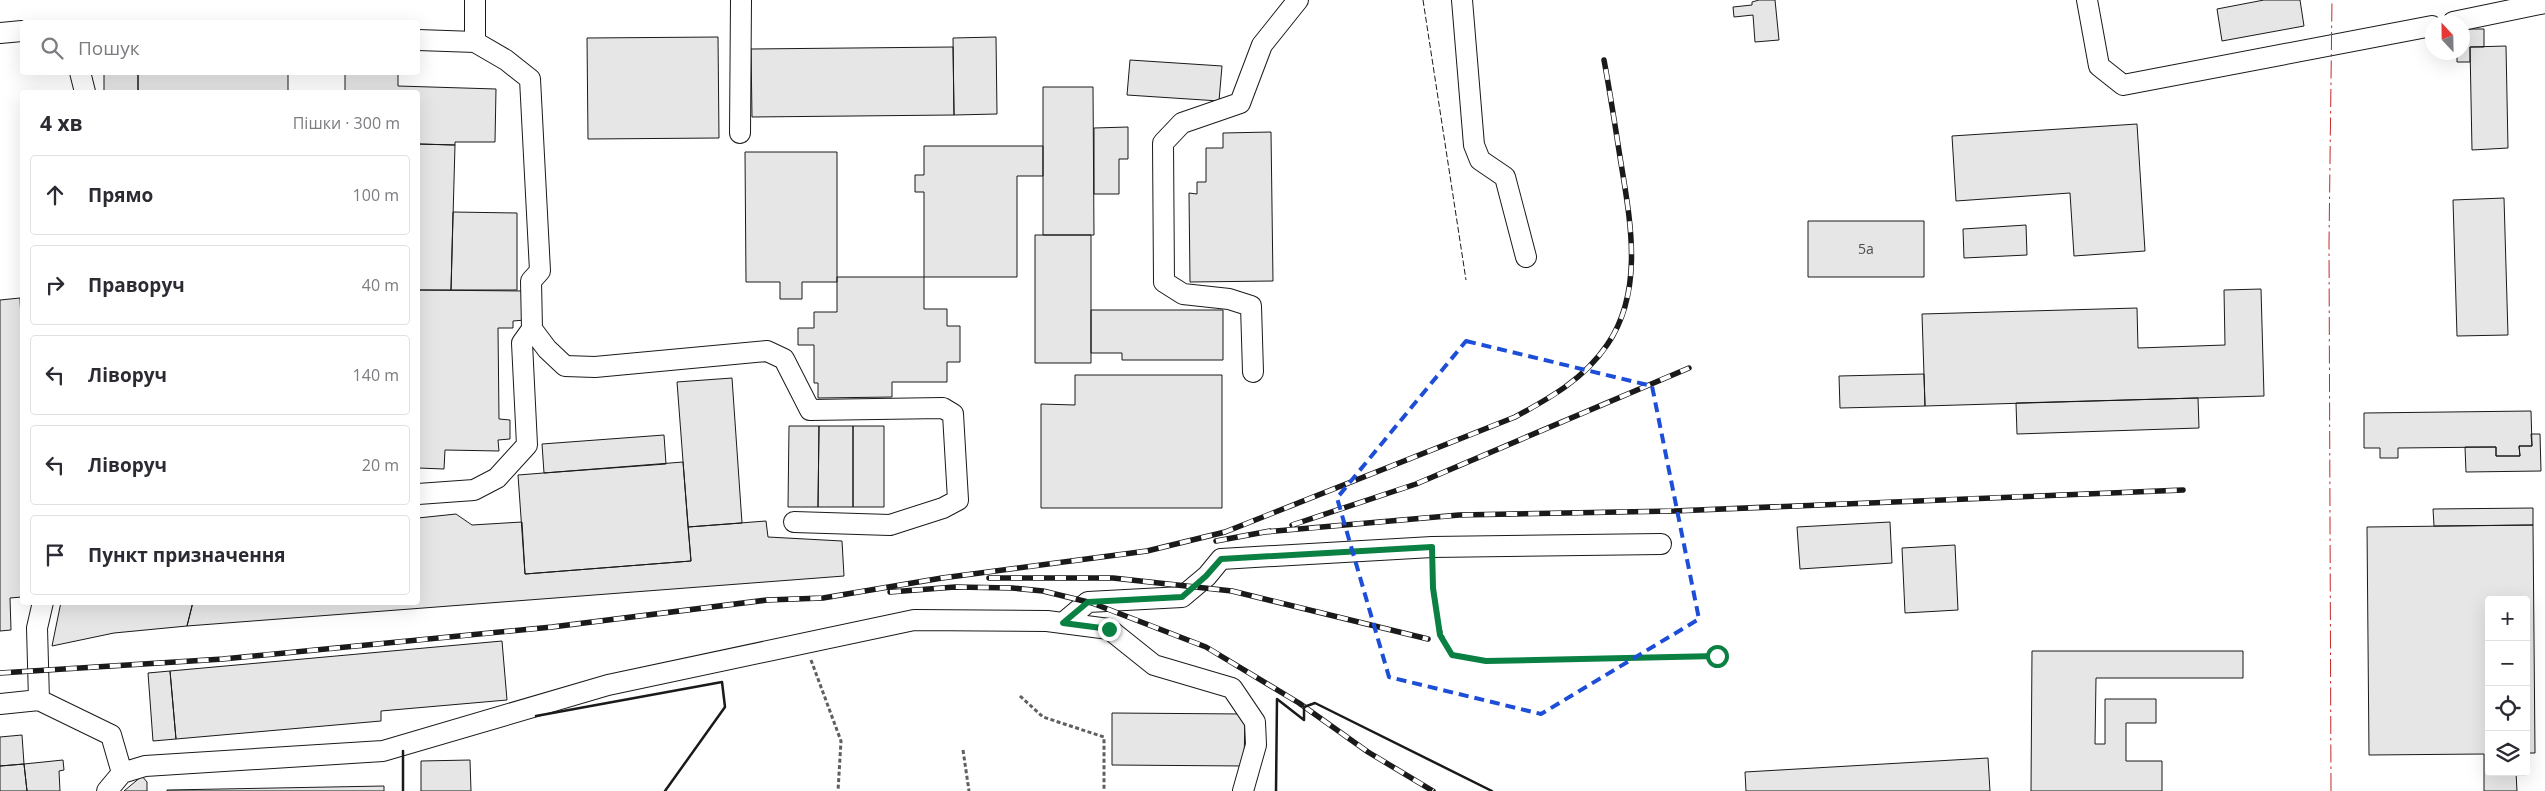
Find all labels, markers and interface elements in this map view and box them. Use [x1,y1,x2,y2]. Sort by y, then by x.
north arrow [2425,15,2470,60]
search box [20,20,420,75]
icon: search [38,34,66,62]
text: Пошук [78,35,140,61]
text: 4 хв [40,109,83,137]
text: Пішки · 300 m [293,112,400,134]
icon: ahead [41,181,69,209]
text: Прямо [88,182,153,208]
text: 100 m [353,184,399,206]
house number: 5а [1858,239,1874,258]
icon: right [41,271,69,299]
text: Праворуч [88,272,185,298]
text: 40 m [362,274,399,296]
icon: left [41,361,69,389]
text: Ліворуч [88,362,167,388]
text: 140 m [353,364,399,386]
icon: left [41,451,69,479]
text: Ліворуч [88,452,167,478]
text: 20 m [362,454,399,476]
icon: arrive [41,541,69,569]
text: Пункт призначення [88,542,286,568]
map controls [2485,596,2530,776]
button: + [2485,596,2530,641]
route end [1098,618,1121,641]
button: − [2485,641,2530,686]
route start [1706,645,1729,668]
button: locate [2485,686,2530,731]
button: layers [2485,731,2530,776]

